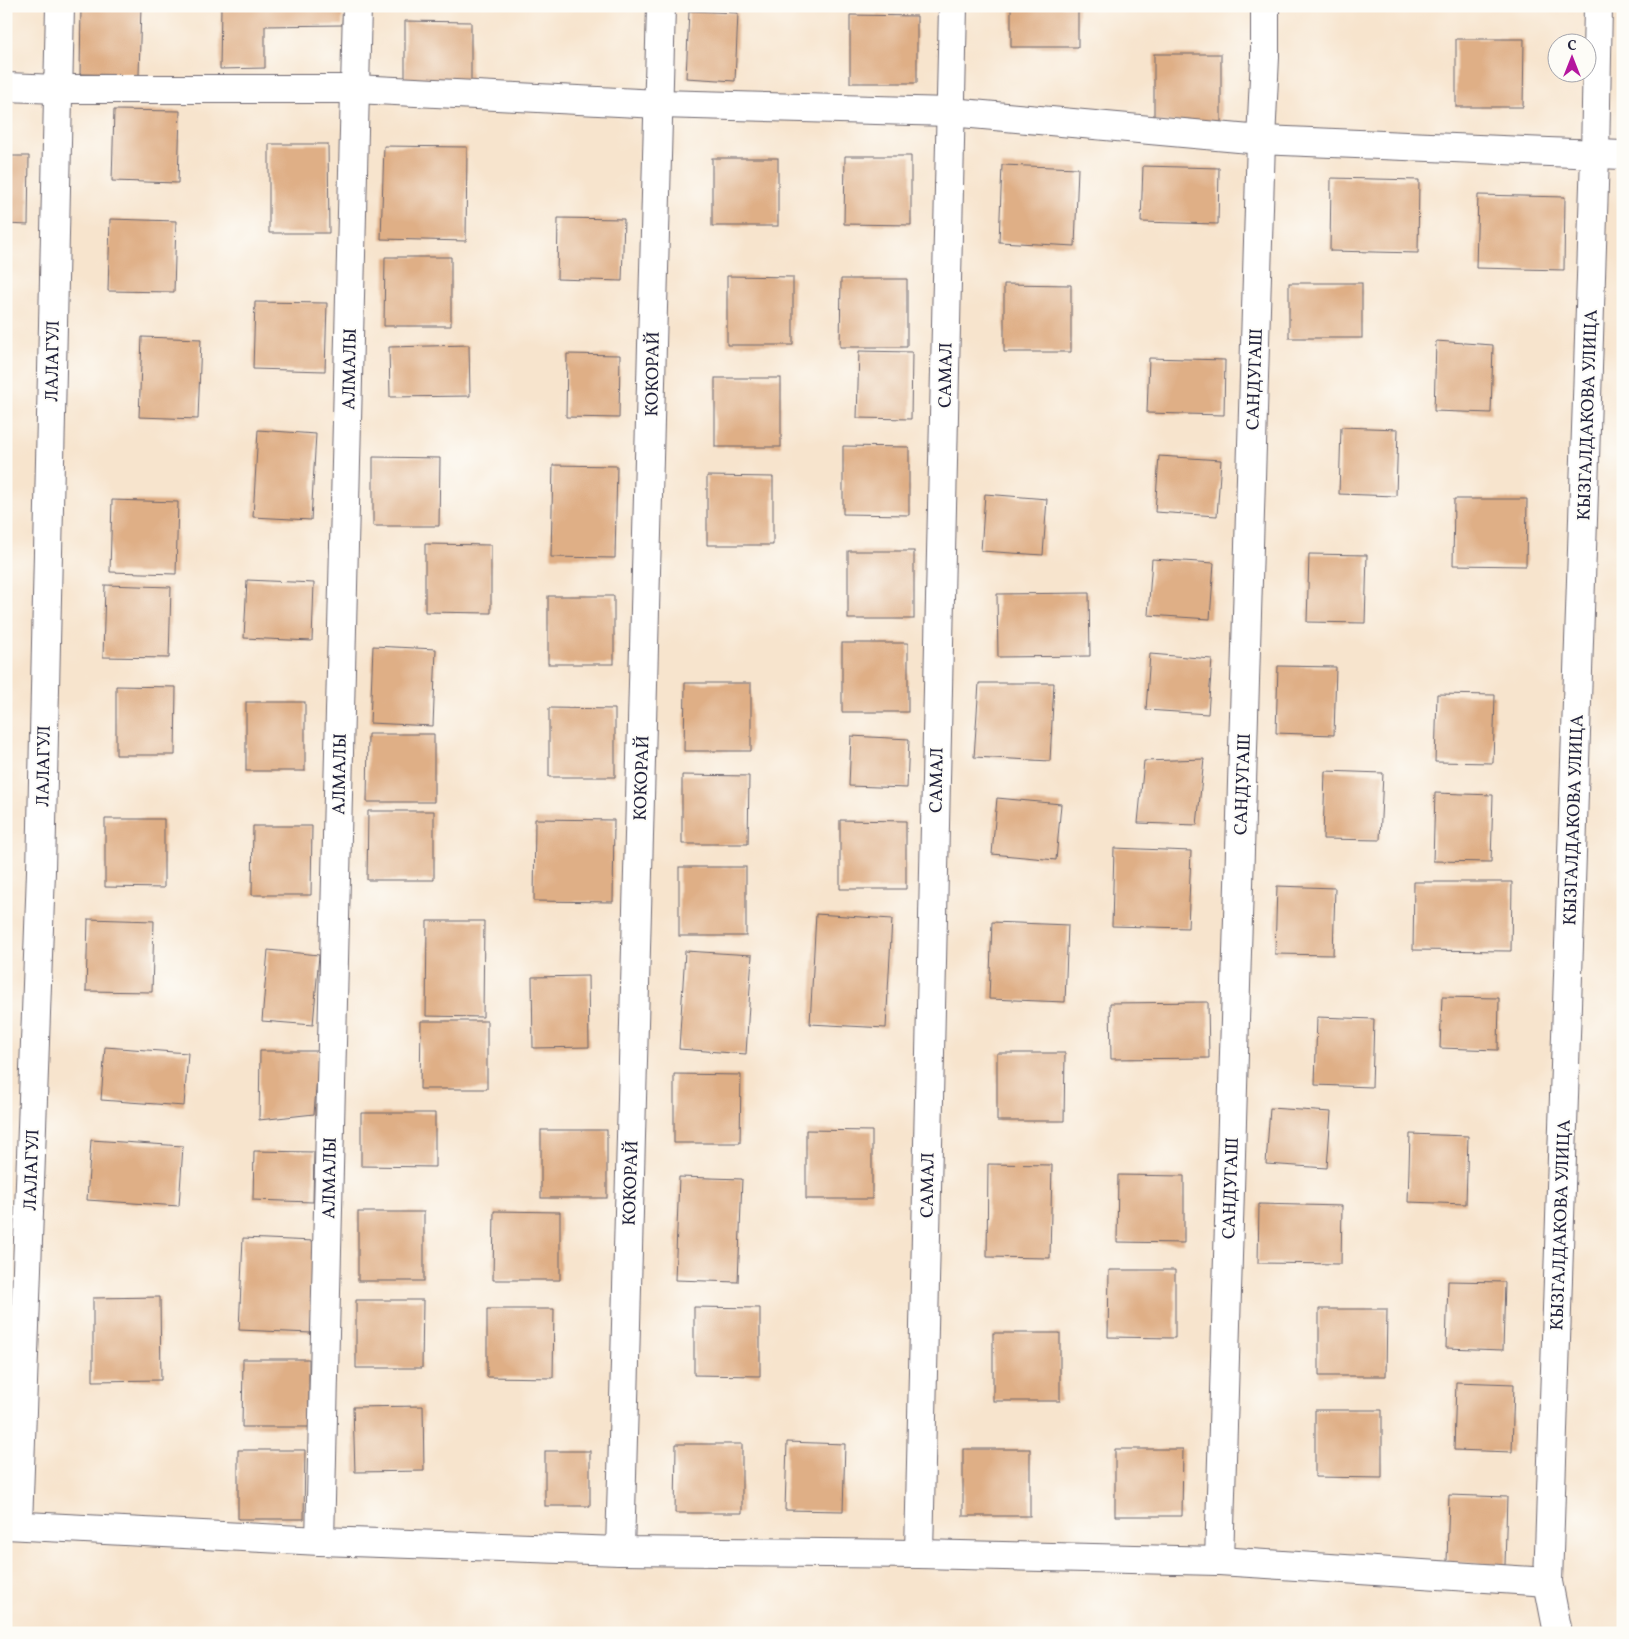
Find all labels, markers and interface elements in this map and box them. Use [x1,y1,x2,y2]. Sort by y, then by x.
north arrow [1546,32,1596,82]
text: С [1567,37,1577,56]
street label: КЫЗГАЛДАКОВА УЛИЦА [1572,309,1605,521]
street label: ЛАЛАГУЛ [40,320,67,402]
street label: АЛМАЛЫ [337,328,364,410]
street label: САНДУГАШ [1241,328,1270,430]
street label: КОКОРАЙ [640,331,667,417]
street label: САМАЛ [933,342,960,408]
street label: КЫЗГАЛДАКОВА УЛИЦА [1558,714,1591,926]
street label: ЛАЛАГУЛ [31,725,58,807]
street label: АЛМАЛЫ [327,733,354,815]
street label: САНДУГАШ [1229,733,1258,835]
street label: КОКОРАЙ [629,735,656,821]
street label: САМАЛ [924,747,951,813]
street label: КЫЗГАЛДАКОВА УЛИЦА [1545,1119,1578,1331]
street label: ЛАЛАГУЛ [19,1129,46,1211]
street label: АЛМАЛЫ [317,1137,344,1219]
street label: САНДУГАШ [1217,1137,1246,1239]
street label: КОКОРАЙ [618,1140,645,1226]
street label: САМАЛ [915,1152,942,1218]

